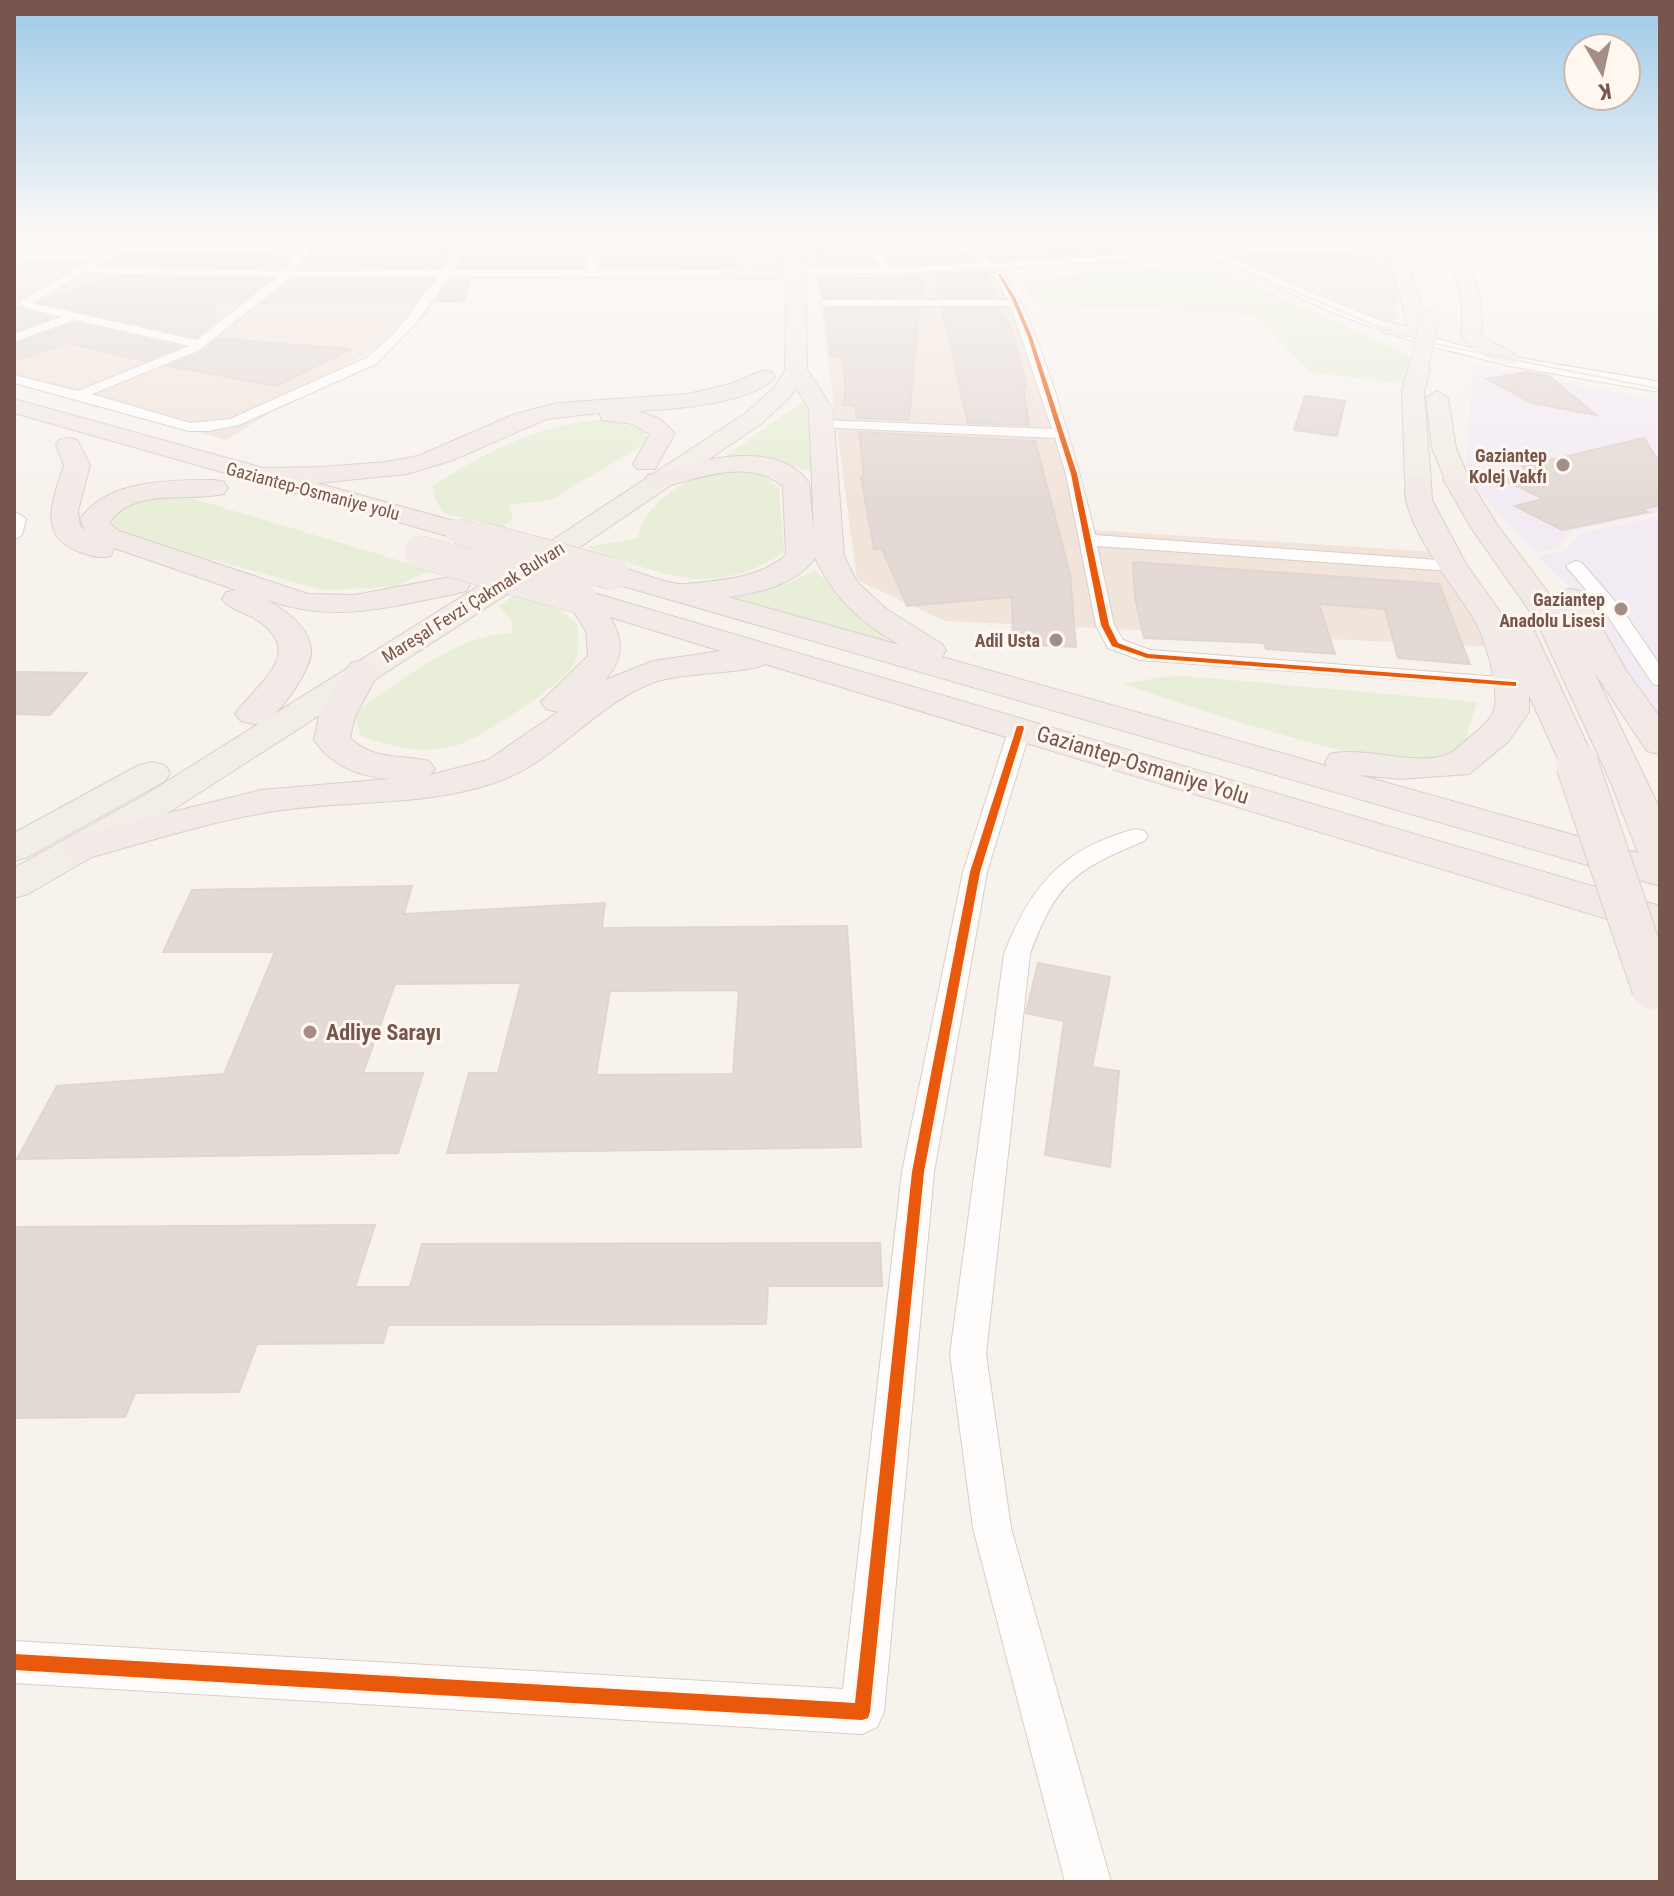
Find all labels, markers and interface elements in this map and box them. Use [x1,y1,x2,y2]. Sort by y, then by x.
north arrow [1562,32,1642,112]
text: K [1596,78,1613,105]
place label: Gaziantep Kolej Vakfı [1469,445,1547,487]
marker: Gaziantep Kolej Vakfı [1554,456,1572,474]
street label: Gaziantep-Osmaniye yolu [224,458,402,524]
street label: Mareşal Fevzi Çakmak Bulvarı [378,537,568,667]
place label: Gaziantep Anadolu Lisesi [1499,589,1605,631]
marker: Gaziantep Anadolu Lisesi [1612,600,1630,618]
place label: Adil Usta [975,630,1040,651]
marker: Adil Usta [1047,631,1065,649]
street label: Gaziantep-Osmaniye Yolu [1034,721,1252,809]
place label: Adliye Sarayı [326,1020,441,1045]
marker: Adliye Sarayı [301,1023,319,1041]

